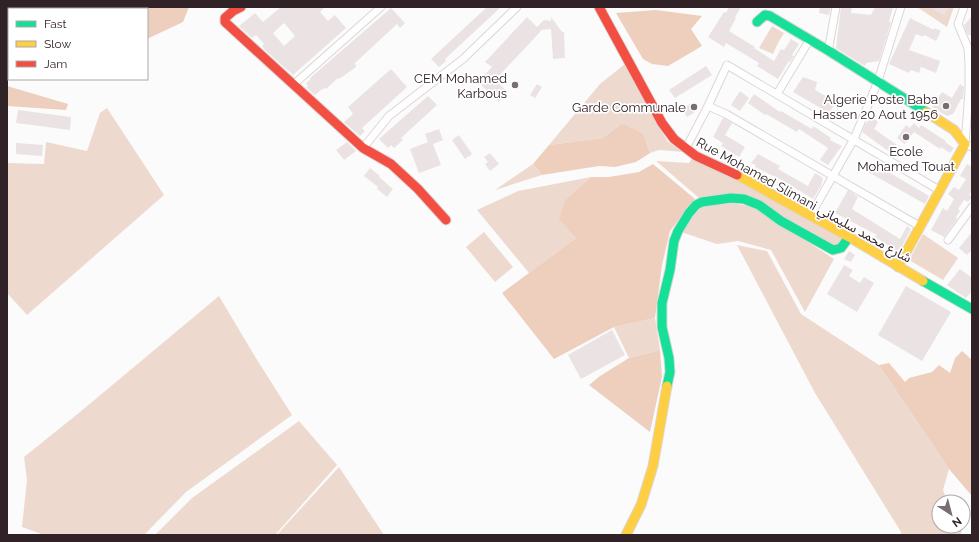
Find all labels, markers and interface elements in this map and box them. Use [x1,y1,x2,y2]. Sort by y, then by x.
legend [8,8,148,80]
text: Fast [44,17,67,31]
text: Slow [44,37,71,51]
text: Jam [44,57,67,71]
place label: CEM Mohamed Karbous [414,71,507,101]
marker: CEM Mohamed Karbous [510,80,520,90]
place label: Algerie Poste Baba Hassen 20 Aout 1956 [813,92,938,122]
place label: Garde Communale [572,100,686,115]
marker: Algerie Poste Baba Hassen 20 Aout 1956 [941,101,951,111]
marker: Garde Communale [689,102,699,112]
marker: Ecole Mohamed Touat [901,132,911,142]
street label: Rue Mohamed Slimani شارع محمد سليماني [692,134,914,268]
place label: Ecole Mohamed Touat [857,144,955,174]
north arrow [931,494,971,534]
text: N [949,514,964,529]

